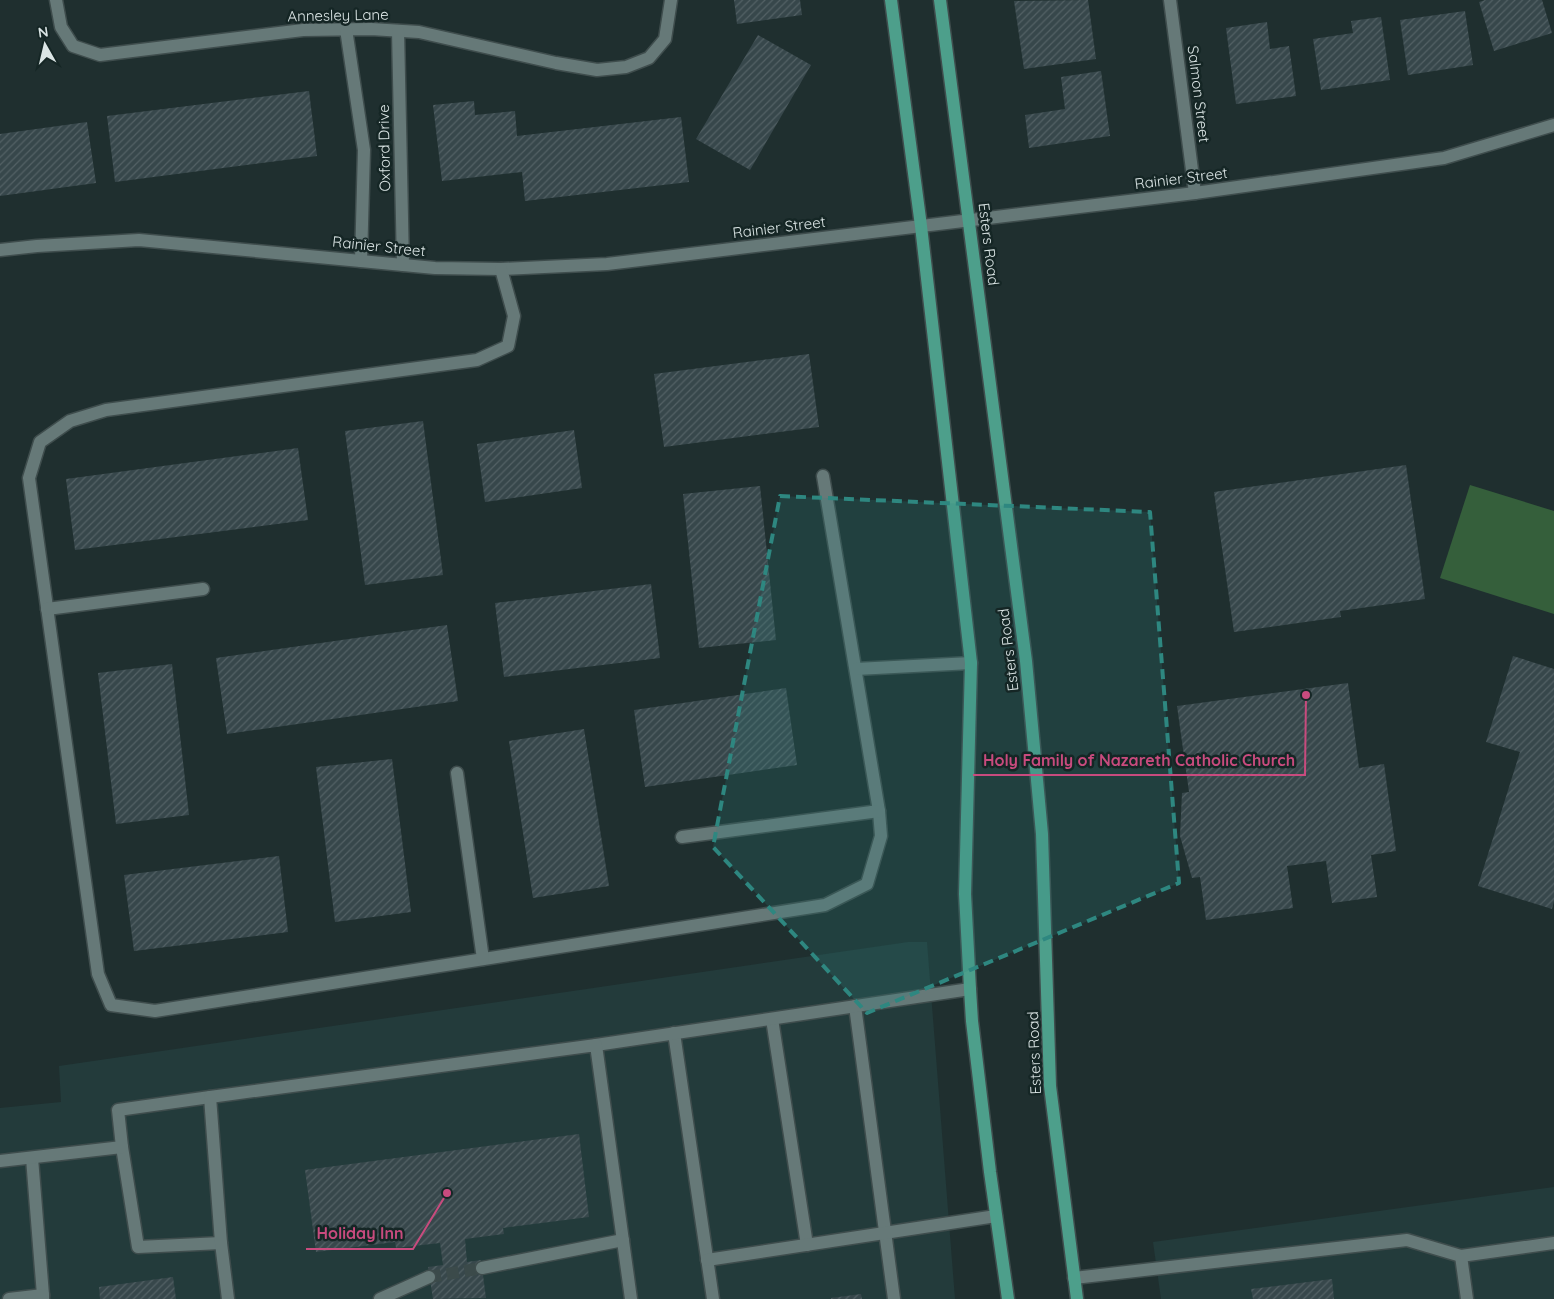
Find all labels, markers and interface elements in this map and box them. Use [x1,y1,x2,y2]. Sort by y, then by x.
street label: Annesley Lane [287,5,389,25]
north arrow [20,20,70,70]
text: N [37,22,50,42]
street label: Salmon Street [1184,44,1214,144]
street label: Oxford Drive [374,104,394,192]
street label: Rainier Street [1133,163,1229,193]
street label: Esters Road [975,202,1003,286]
street label: Rainier Street [731,212,827,242]
street label: Rainier Street [331,232,427,260]
street label: Esters Road [994,608,1022,692]
callout: Holy Family of Nazareth Catholic Church [973,744,1305,775]
text: Holy Family of Nazareth Catholic Church [983,750,1295,770]
street label: Esters Road [1023,1011,1045,1095]
callout: Holiday Inn [306,1218,413,1249]
text: Holiday Inn [316,1223,404,1243]

